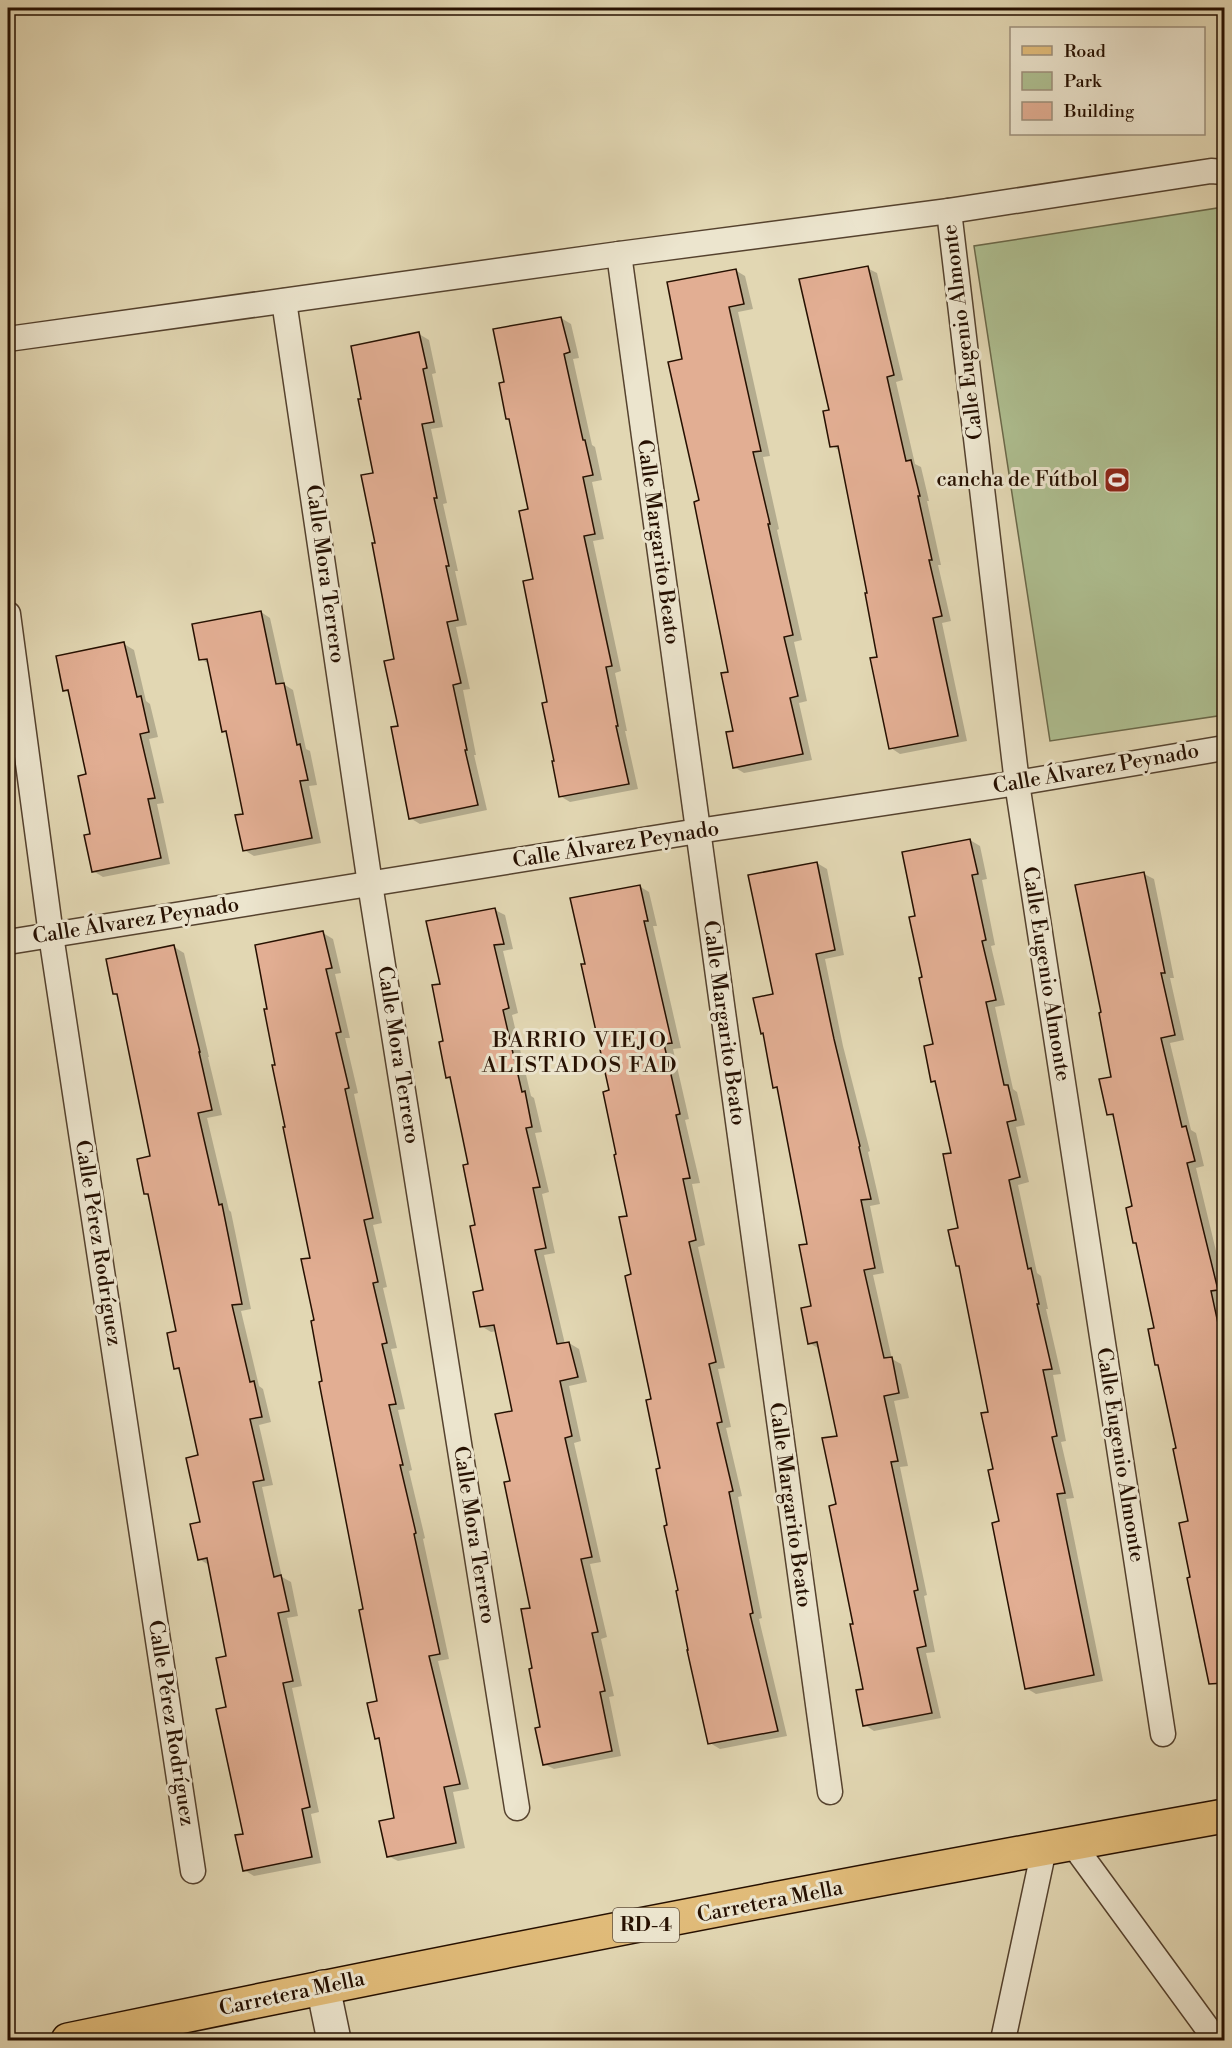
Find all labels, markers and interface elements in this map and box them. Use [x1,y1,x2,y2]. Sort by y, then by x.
legend [1010,27,1205,135]
text: Road [1064,40,1107,63]
text: Park [1064,70,1103,93]
text: Building [1063,100,1135,123]
street label: Calle Eugenio Almonte [937,223,989,441]
street label: Calle Margarito Beato [631,438,685,646]
sports icon: cancha de Fútbol [1102,465,1132,495]
place label: cancha de Fútbol [936,467,1098,493]
street label: Calle Mora Terrero [300,483,350,665]
street label: Calle Álvarez Peynado [991,736,1201,800]
street label: Calle Álvarez Peynado [511,814,721,874]
street label: Calle Eugenio Almonte [1016,865,1076,1083]
street label: Calle Álvarez Peynado [31,890,241,950]
street label: Calle Margarito Beato [697,919,751,1127]
street label: Calle Mora Terrero [371,964,425,1146]
district label: BARRIO VIEJO ALISTADOS FAD [481,1027,678,1079]
street label: Calle Pérez Rodríguez [69,1138,127,1348]
street label: Calle Eugenio Almonte [1090,1346,1150,1564]
street label: Calle Margarito Beato [763,1401,817,1609]
street label: Calle Mora Terrero [447,1444,501,1626]
street label: Calle Pérez Rodríguez [142,1618,200,1828]
street label: Carretera Mella [695,1875,846,1929]
road number: RD-4 [613,1908,679,1942]
street label: Carretera Mella [217,1966,367,2022]

